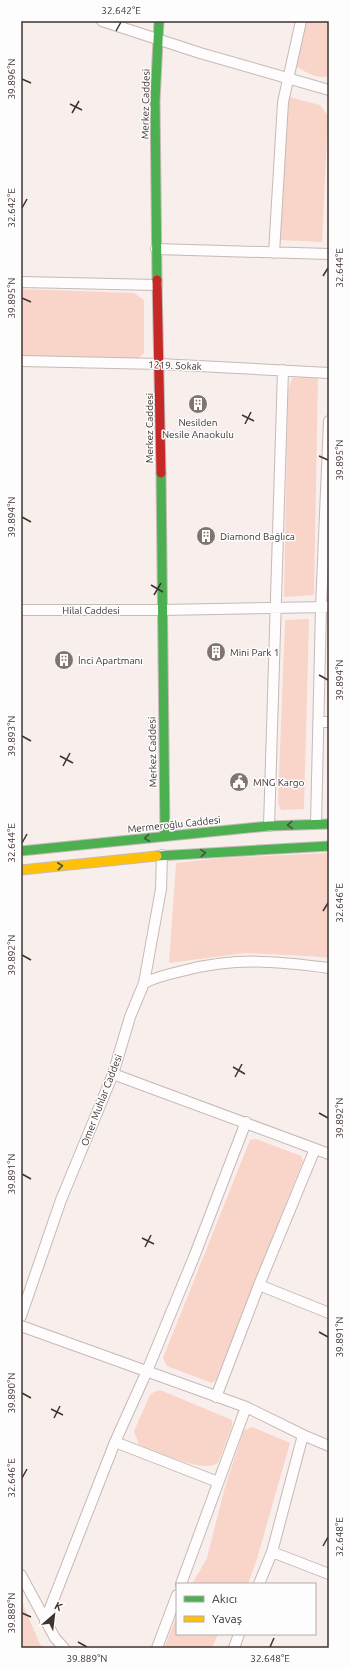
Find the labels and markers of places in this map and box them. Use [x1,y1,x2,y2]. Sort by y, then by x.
building icon: Nesilden Nesile Anaokulu [187,393,209,415]
place label: Nesilden Nesile Anaokulu [162,417,234,440]
building icon: Diamond Bağlıca [195,525,217,547]
place label: Diamond Bağlıca [220,531,295,542]
building icon: Mini Park 1 [205,641,227,663]
place label: Mini Park 1 [230,647,279,658]
building icon: İnci Apartmanı [53,649,75,671]
place label: İnci Apartmanı [78,655,143,666]
public building icon: MNG Kargo [228,771,250,793]
place label: MNG Kargo [253,777,304,788]

